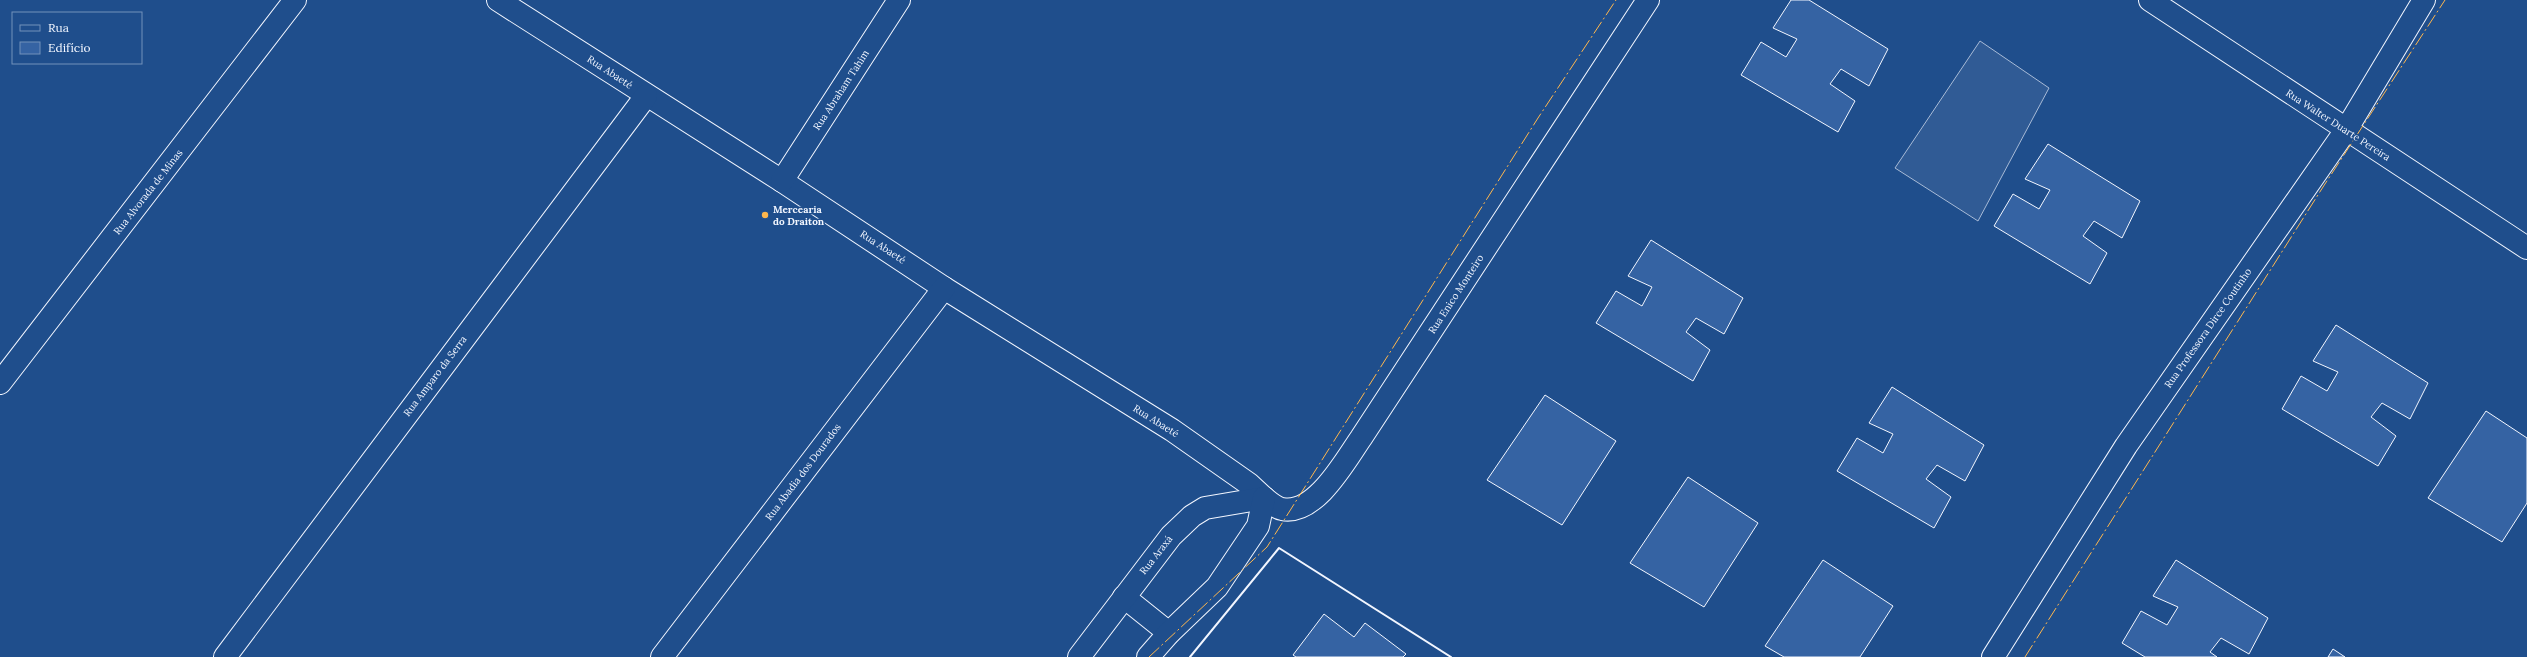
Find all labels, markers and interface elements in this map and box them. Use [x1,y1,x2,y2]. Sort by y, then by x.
legend [12,12,142,64]
text: Rua [48,20,69,35]
text: Edifício [48,40,91,55]
street label: Rua Abraham Tahim [810,47,872,133]
street label: Rua Abaeté [585,52,636,92]
street label: Rua Walter Duarte Pereira [2283,86,2393,164]
street label: Rua Alvorada de Minas [111,146,186,237]
place label: Mercearia do Draiton [773,203,825,228]
marker: Mercearia do Draiton [760,210,770,220]
street label: Rua Abaeté [858,227,909,267]
street label: Rua Enico Monteiro [1425,252,1487,336]
street label: Rua Professora Dirce Coutinho [2162,265,2255,390]
street label: Rua Amparo da Serra [400,333,470,419]
street label: Rua Abaeté [1131,402,1182,441]
street label: Rua Abadia dos Dourados [762,421,844,523]
street label: Rua Araxá [1137,533,1175,577]

